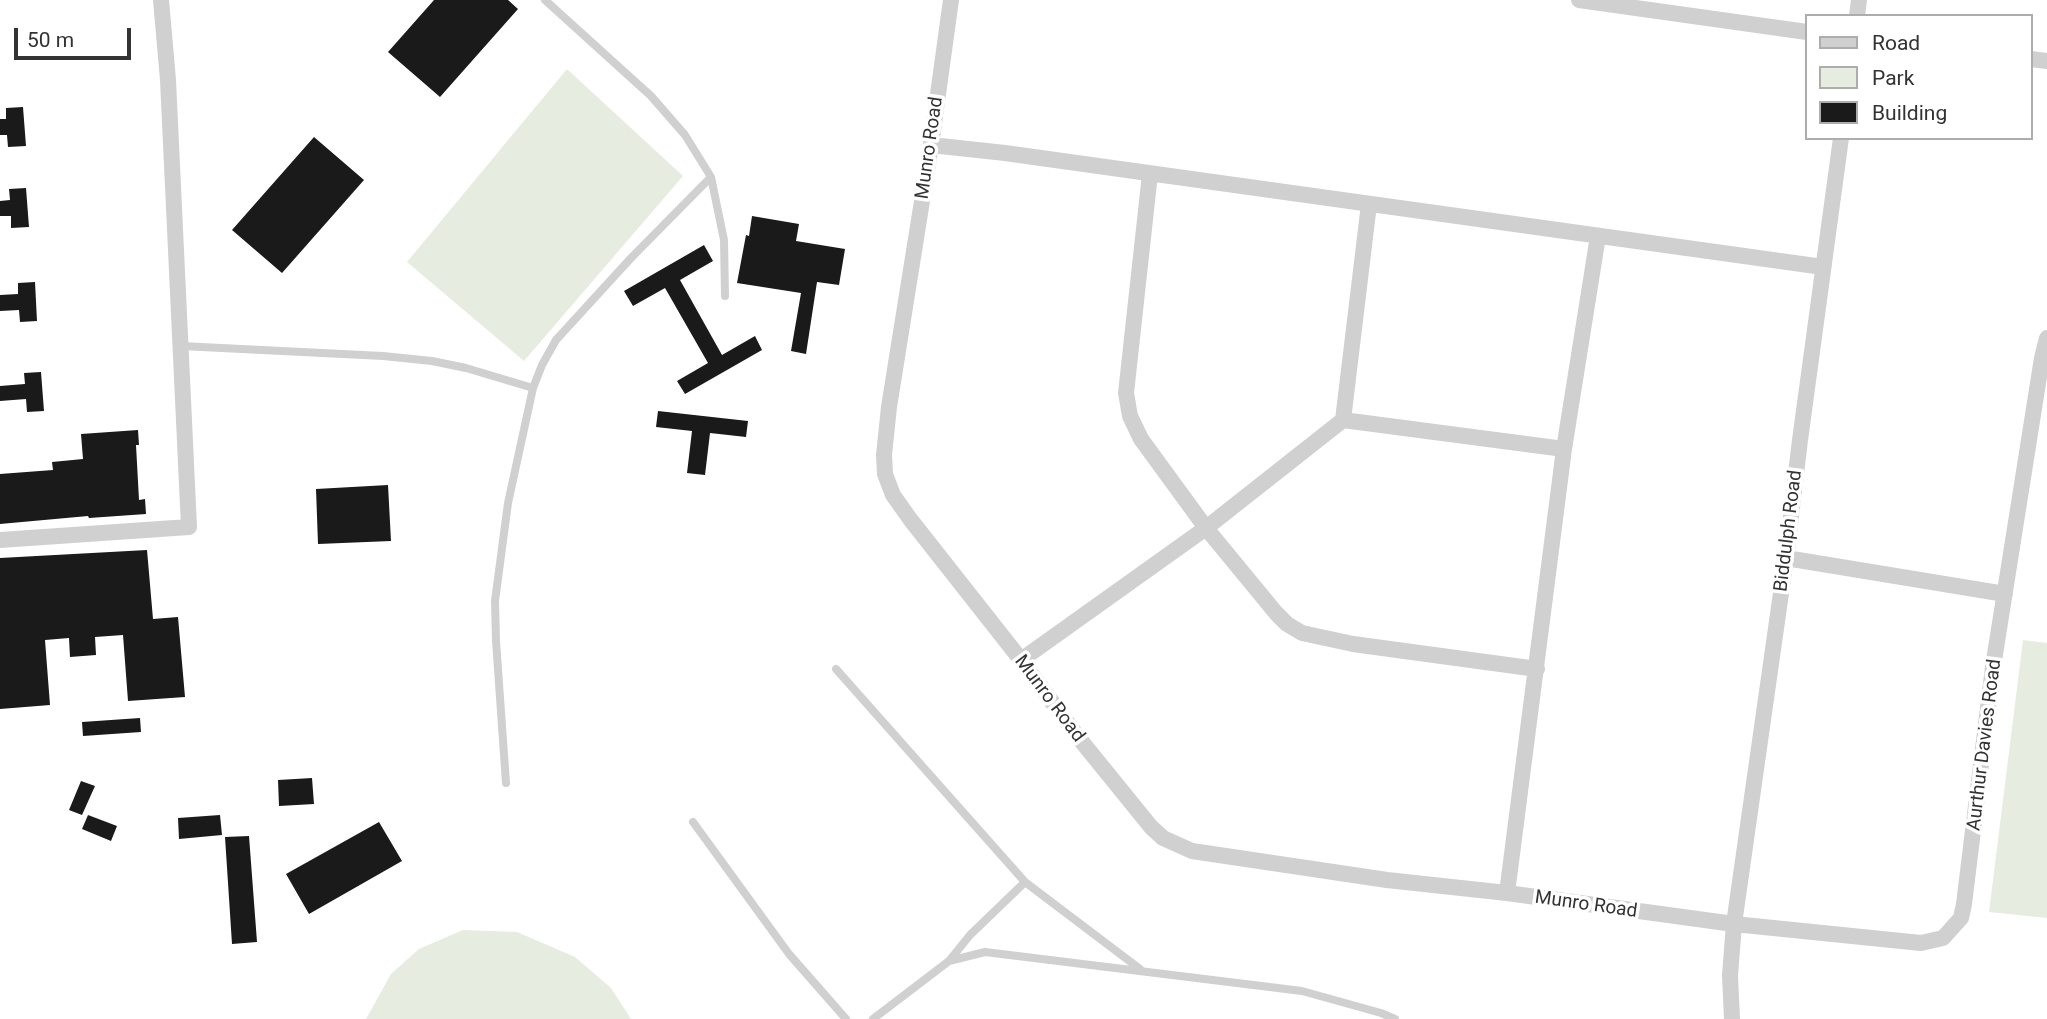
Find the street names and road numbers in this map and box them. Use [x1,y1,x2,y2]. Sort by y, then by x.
street label: Munro Road [912,95,948,201]
street label: Biddulph Road [1770,469,1808,593]
street label: Munro Road [1009,651,1089,747]
street label: Aurthur Davies Road [1963,658,2007,832]
street label: Munro Road [1533,887,1639,923]

